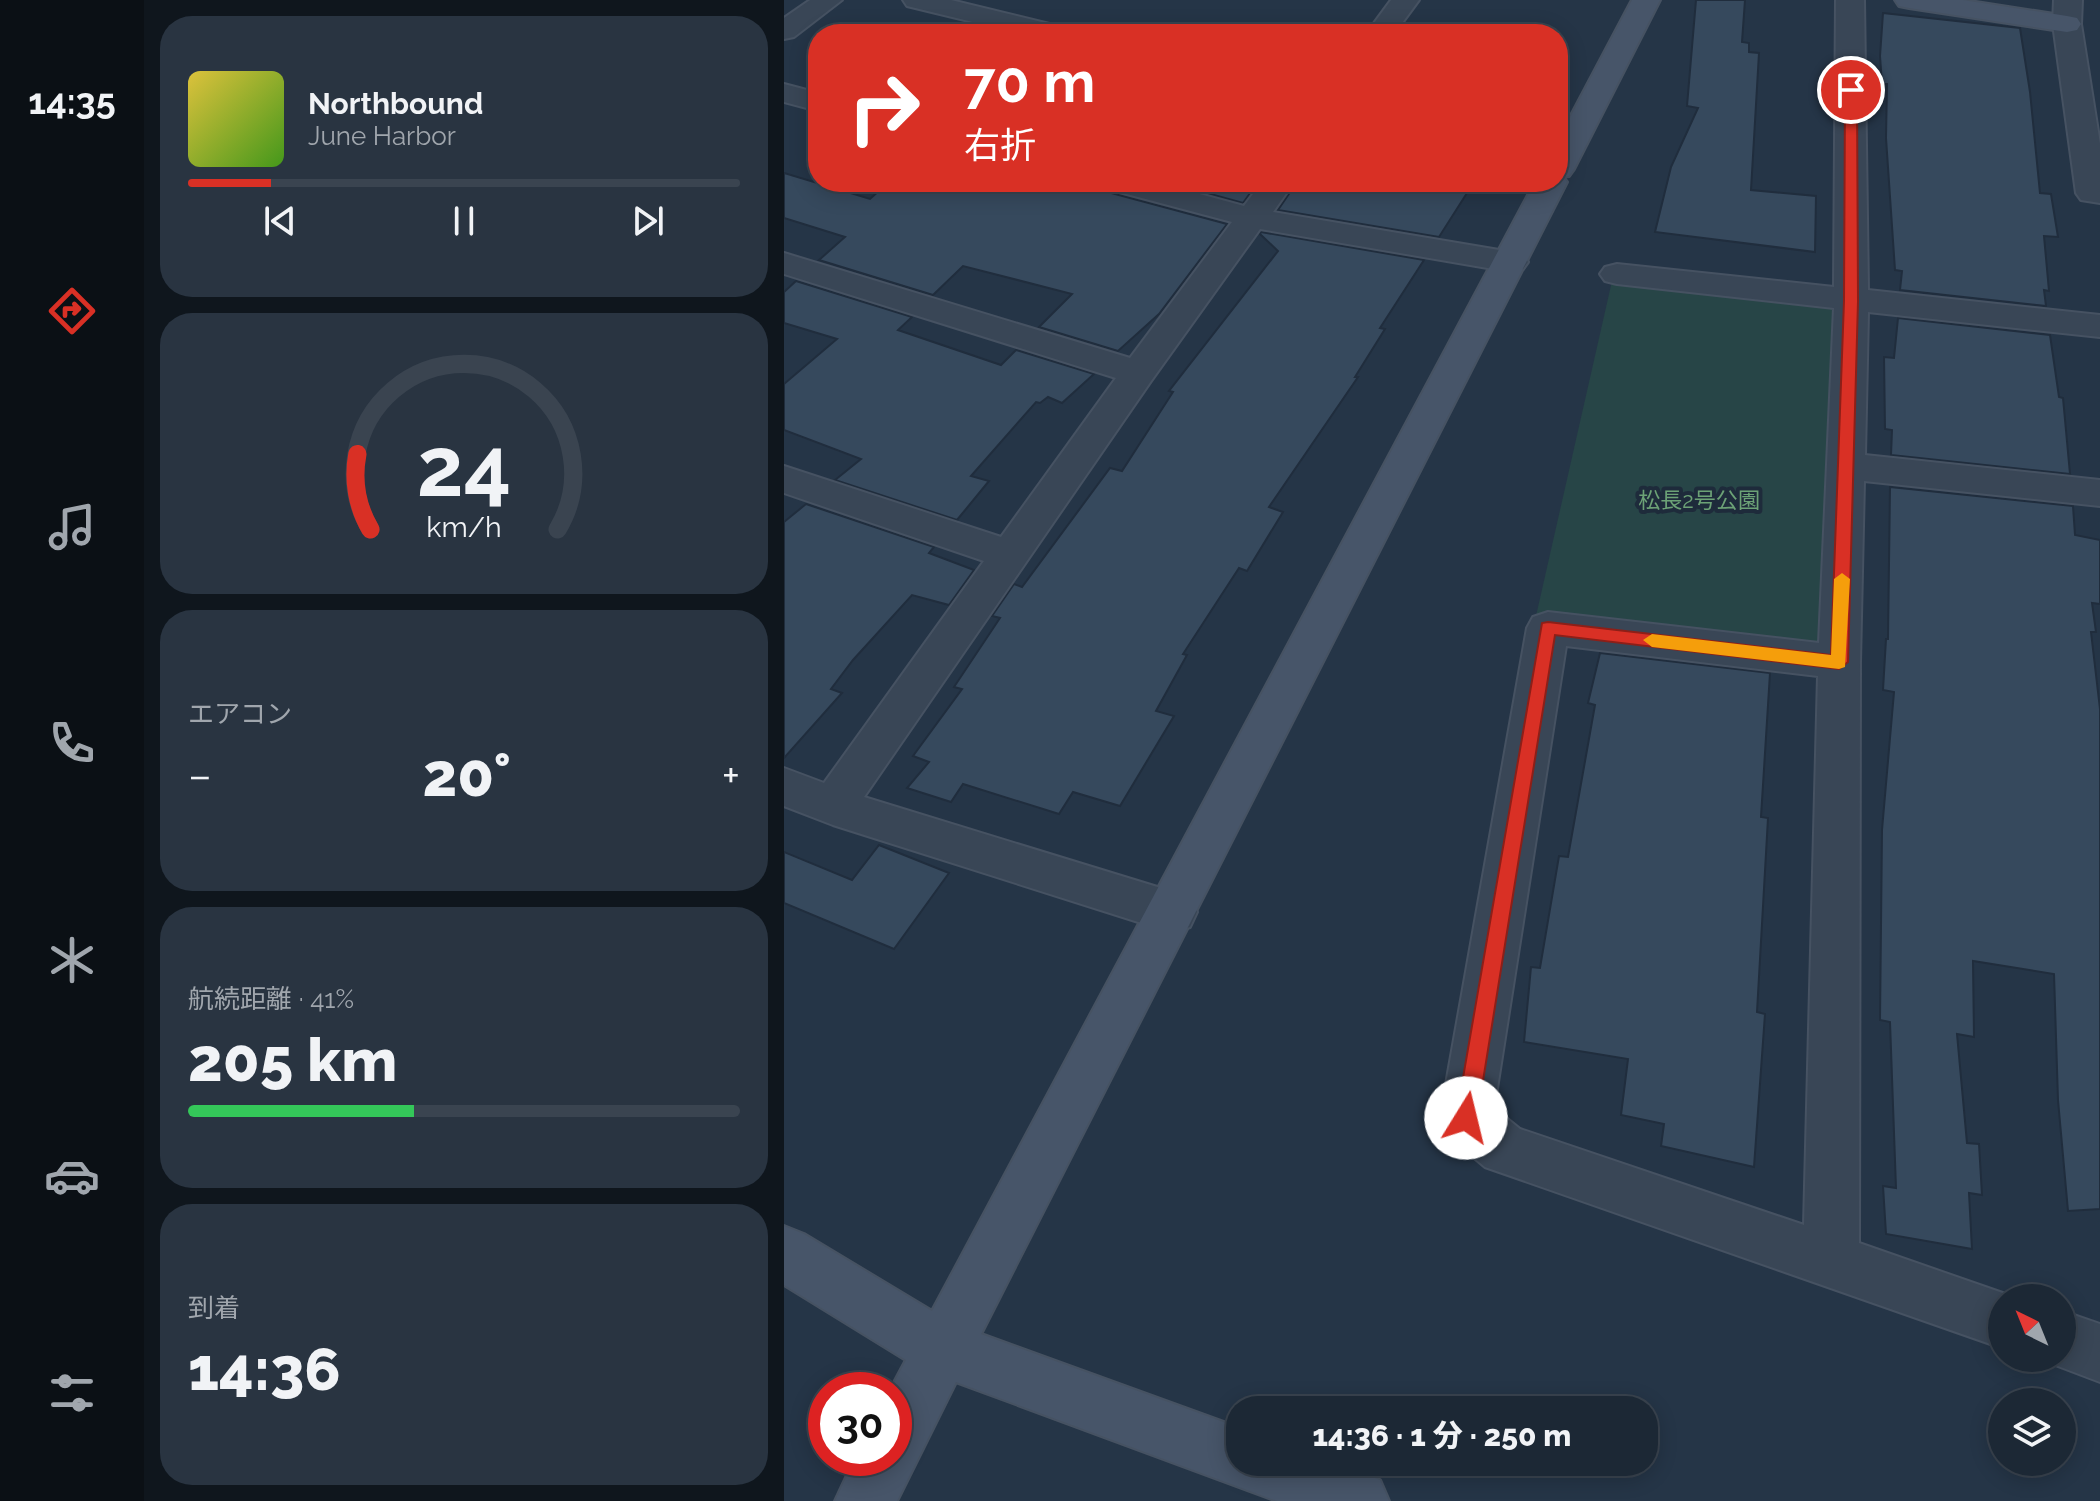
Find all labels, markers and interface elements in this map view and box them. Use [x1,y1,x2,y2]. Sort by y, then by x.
text: 70 m [964,49,1095,115]
icon: right [832,56,936,160]
pin [1817,56,1885,124]
icon: arrive [1829,68,1873,112]
text: 14:35 [28,80,116,122]
text: Northbound [308,86,483,121]
text: June Harbor [308,121,456,151]
text: 右折 [964,124,1036,166]
icon: previous [258,199,302,243]
icon: pause [442,199,486,243]
icon: next [626,199,670,243]
icon: directions [44,283,100,339]
text: 24 [417,417,511,514]
park label: 松長2号公園 [1638,487,1760,513]
icon: music [44,499,100,555]
text: km/h [426,510,502,544]
text: エアコン [188,699,292,729]
icon: phone [44,715,100,771]
text: 20° [423,740,511,810]
text: − [188,750,212,801]
text: + [722,750,740,801]
icon: climate [44,932,100,988]
text: 航続距離 · 41% [188,984,354,1014]
text: 205 km [188,1025,397,1095]
position arrow [1424,1076,1508,1160]
icon: car [44,1148,100,1204]
north arrow [1988,1284,2076,1372]
map controls [1988,1284,2076,1476]
text: 到着 [188,1293,240,1323]
text: 14:36 [188,1334,341,1404]
icon: filters [44,1365,100,1421]
speed limit sign: 30 [808,1372,912,1476]
button: layers [1988,1388,2076,1476]
text: 14:36 · 1 分 · 250 m [1313,1418,1571,1453]

